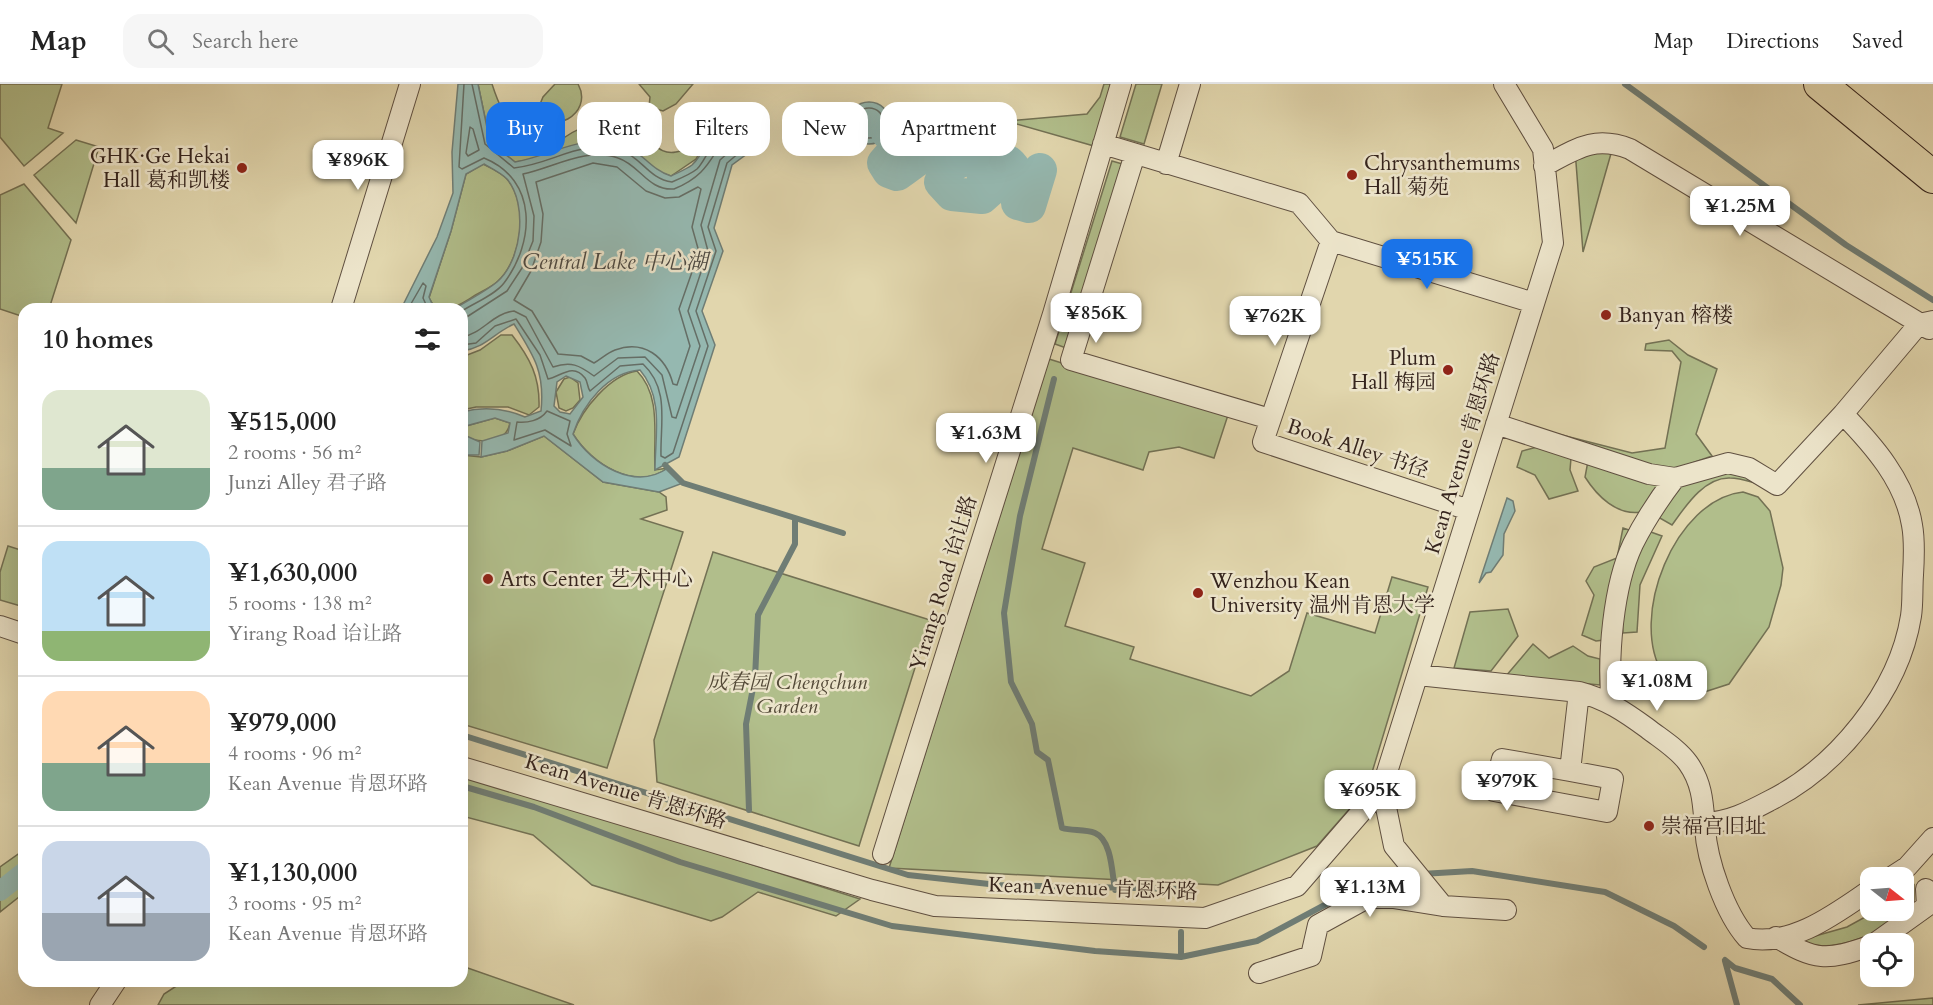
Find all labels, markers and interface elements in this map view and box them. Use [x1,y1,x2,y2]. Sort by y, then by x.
search box [123,14,543,68]
text: Map [30,22,87,60]
icon: search [144,25,177,58]
text: Search here [192,26,299,56]
text: Map [1653,27,1693,56]
text: Directions [1726,27,1819,56]
text: Saved [1852,27,1903,56]
chip: Buy [486,102,565,156]
chip: Rent [577,102,662,156]
chip: Filters [674,102,770,156]
chip: New [782,102,868,156]
chip: Apartment [880,102,1017,156]
pin: ¥896K [316,140,400,191]
place label: GHK·Ge Hekai Hall 葛和凯楼 [90,142,230,195]
text: ¥896K [327,146,389,173]
place label: Chrysanthemums Hall 菊苑 [1364,149,1520,202]
marker: GHK·Ge Hekai Hall 葛和凯楼 [235,161,249,175]
marker: Chrysanthemums Hall 菊苑 [1345,168,1359,182]
pin: ¥1.25M [1691,186,1789,237]
text: ¥1.25M [1704,192,1776,219]
pin: ¥515K [1385,239,1469,290]
text: ¥515K [1396,245,1458,272]
water label: Central Lake 中心湖 [522,247,712,277]
pin: ¥856K [1054,293,1138,344]
pin: ¥762K [1233,296,1317,347]
text: ¥856K [1065,299,1127,326]
place label: Banyan 榕楼 [1618,301,1733,330]
text: ¥762K [1244,302,1306,329]
marker: Banyan 榕楼 [1599,308,1613,322]
text: 10 homes [42,322,153,357]
icon: filters [411,323,444,356]
place label: Plum Hall 梅园 [1351,344,1436,397]
street label: Kean Avenue 肯恩环路 [1418,349,1507,558]
marker: Plum Hall 梅园 [1441,363,1455,377]
text: ¥515,000 [228,404,336,439]
street label: Book Alley 书径 [1283,412,1433,485]
pin: ¥1.63M [937,413,1035,464]
icon: home [90,414,162,486]
text: ¥1.63M [950,419,1022,446]
text: 2 rooms · 56 m² [228,439,361,466]
text: Junzi Alley 君子路 [228,469,386,496]
street label: Yirang Road 诒让路 [903,492,984,675]
text: ¥1,630,000 [228,555,357,590]
icon: home [90,565,162,637]
place label: Arts Center 艺术中心 [500,565,693,594]
place label: Wenzhou Kean University 温州肯恩大学 [1209,567,1435,620]
marker: Arts Center 艺术中心 [481,572,495,586]
marker: Wenzhou Kean University 温州肯恩大学 [1191,586,1205,600]
text: 5 rooms · 138 m² [228,590,372,617]
text: Yirang Road 诒让路 [228,620,402,647]
pin: ¥1.08M [1608,661,1706,712]
text: ¥1.08M [1621,667,1693,694]
park label: 成春园 Chengchun Garden [707,668,868,721]
text: ¥979,000 [228,705,336,740]
icon: home [90,715,162,787]
text: 4 rooms · 96 m² [228,740,361,767]
street label: Kean Avenue 肯恩环路 [521,747,730,836]
pin: ¥979K [1465,761,1549,812]
text: ¥979K [1476,767,1538,794]
text: Kean Avenue 肯恩环路 [228,770,428,797]
pin: ¥695K [1328,770,1412,821]
text: ¥695K [1339,776,1401,803]
place label: 崇福宫旧址 [1661,812,1766,841]
marker: 崇福宫旧址 [1642,819,1656,833]
text: ¥1,130,000 [228,855,357,890]
icon: home [90,865,162,937]
pin: ¥1.13M [1321,867,1419,918]
north arrow [1860,867,1914,921]
map controls [1860,867,1914,987]
street label: Kean Avenue 肯恩环路 [988,870,1198,907]
text: ¥1.13M [1334,873,1406,900]
text: 3 rooms · 95 m² [228,890,361,917]
text: Kean Avenue 肯恩环路 [228,920,428,947]
button: locate [1860,933,1914,987]

